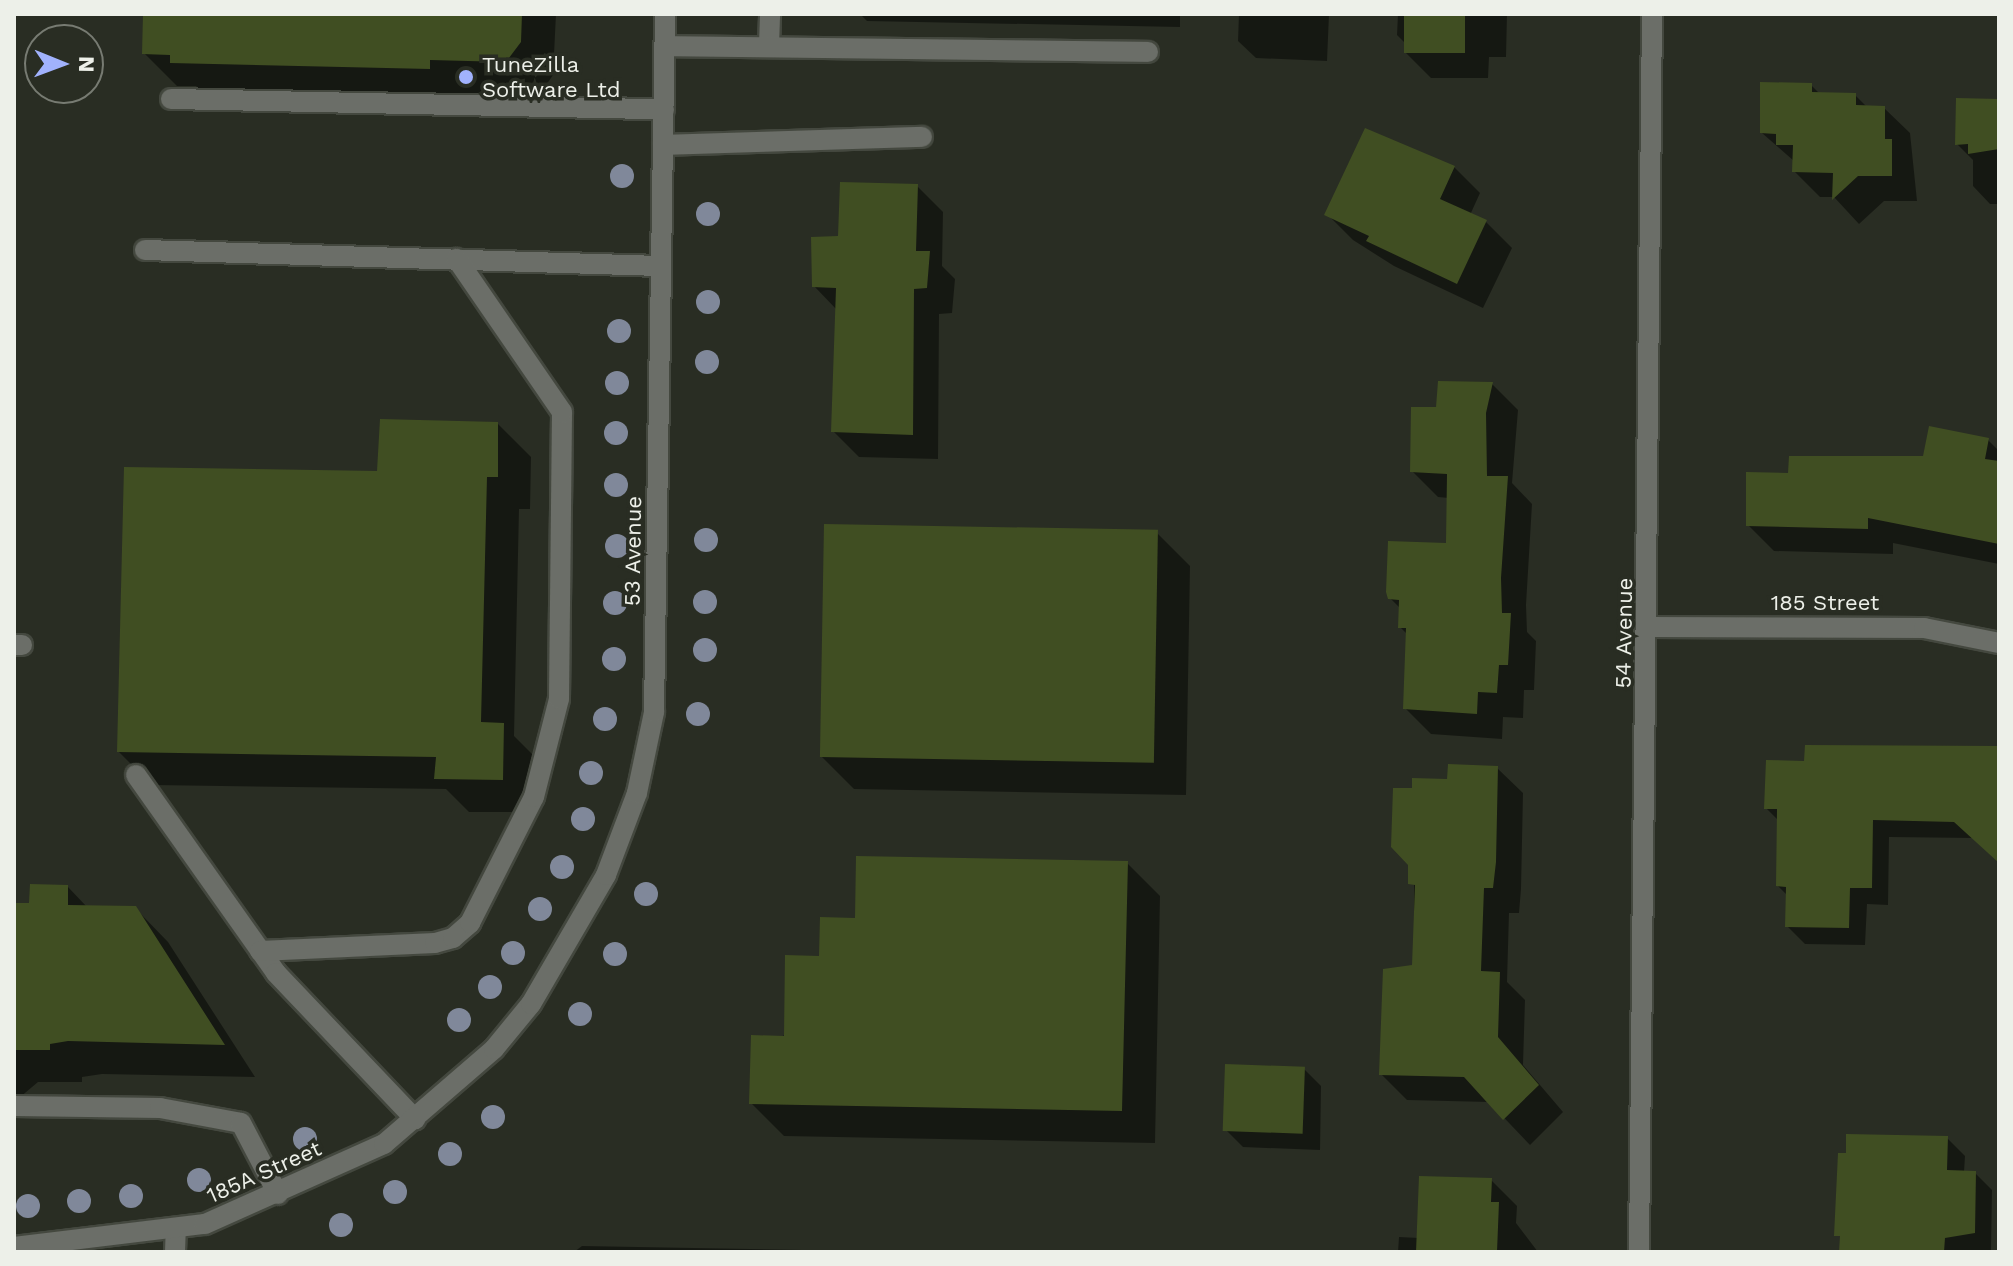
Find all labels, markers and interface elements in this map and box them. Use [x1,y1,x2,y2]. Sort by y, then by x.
north arrow [24,24,104,104]
place label: TuneZilla Software Ltd [482,51,620,102]
text: N [74,56,99,73]
marker: TuneZilla Software Ltd [457,68,475,86]
street label: 53 Avenue [619,495,647,607]
street label: 54 Avenue [1610,577,1638,689]
street label: 185 Street [1771,590,1879,616]
street label: 185A Street [202,1135,326,1209]

